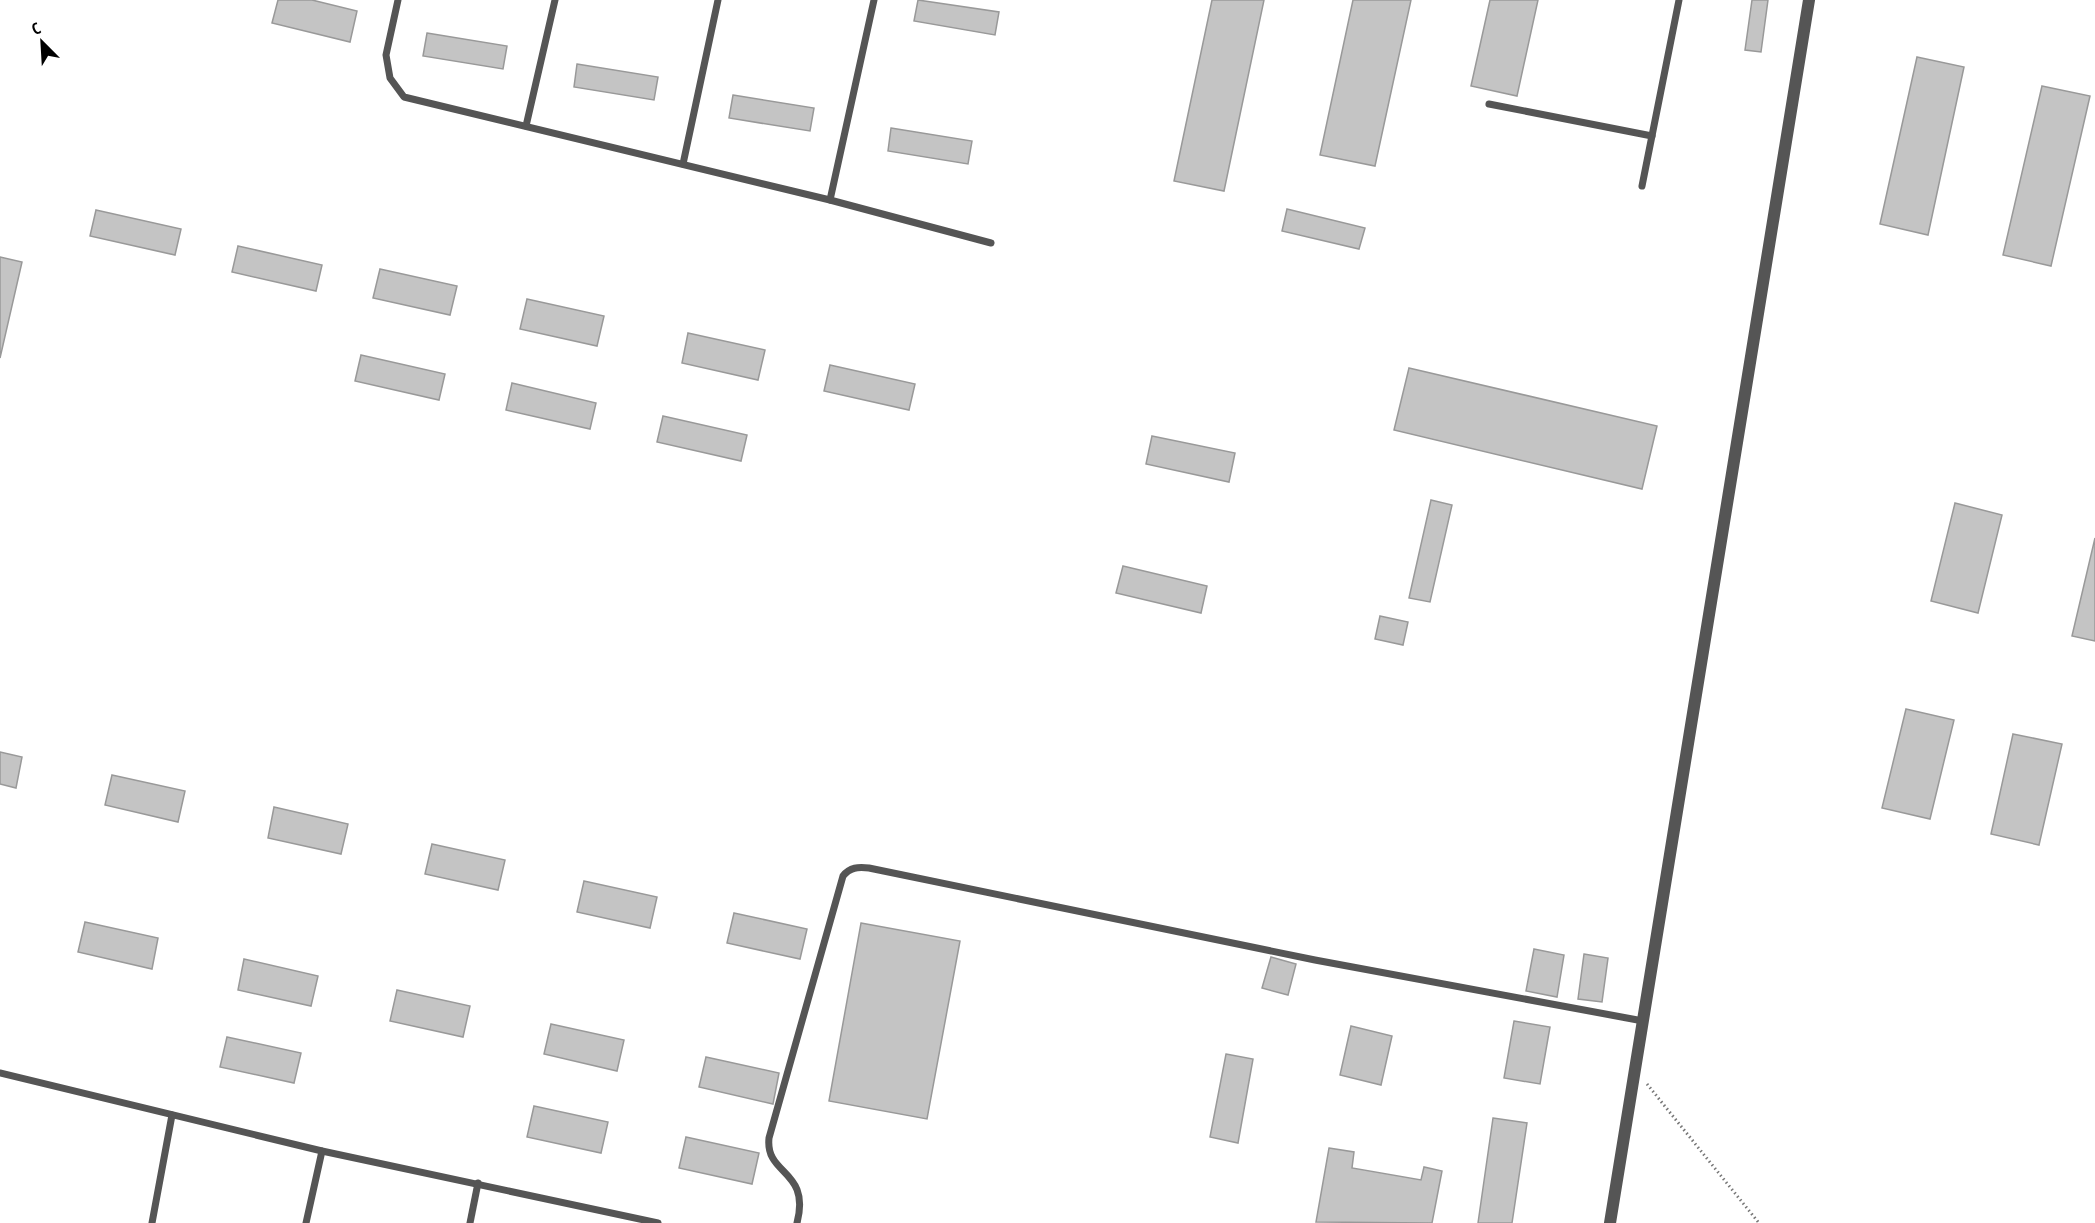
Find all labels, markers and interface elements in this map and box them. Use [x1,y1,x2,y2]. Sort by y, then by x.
north arrow [12,12,72,72]
text: С [28,17,44,39]

